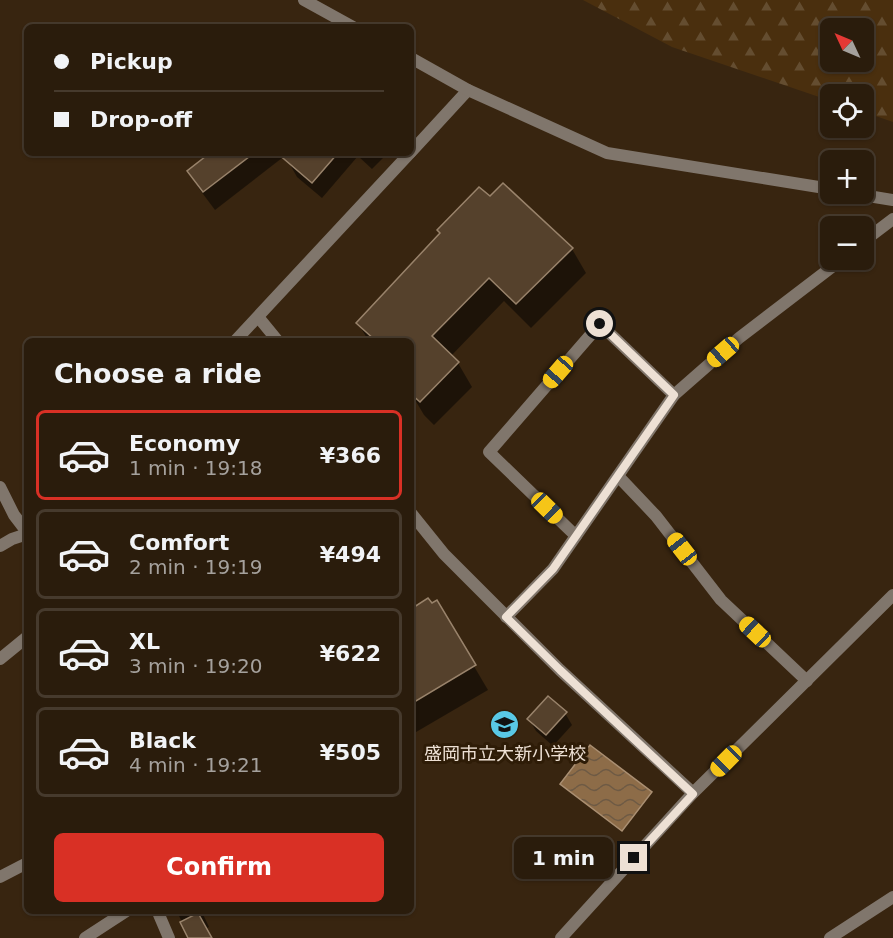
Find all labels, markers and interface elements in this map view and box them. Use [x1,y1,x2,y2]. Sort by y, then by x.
north arrow [820,18,874,72]
map controls [820,18,874,270]
text: Pickup [90,49,173,74]
button: locate [820,84,874,138]
text: Drop-off [90,107,192,132]
button: + [820,150,874,204]
button: − [820,216,874,270]
route start [586,310,613,337]
car [704,333,742,371]
car [539,353,577,391]
text: Choose a ride [54,358,262,389]
icon: car [57,428,111,482]
text: Economy [129,431,240,456]
text: ¥366 [320,443,381,468]
text: 1 min · 19:18 [129,456,263,480]
car [528,489,566,527]
icon: car [57,527,111,581]
car [664,529,700,569]
text: Comfort [129,530,229,555]
text: ¥494 [320,542,381,567]
text: 2 min · 19:19 [129,555,263,579]
car [736,613,774,651]
icon: car [57,626,111,680]
text: XL [129,629,160,654]
text: ¥622 [320,641,381,666]
text: 3 min · 19:20 [129,654,263,678]
school or university icon: 盛岡市立大新小学校 [489,709,521,741]
icon: car [57,725,111,779]
text: Black [129,728,196,753]
text: ¥505 [320,740,381,765]
car [707,742,745,780]
place label: 盛岡市立大新小学校 [424,743,586,764]
text: 4 min · 19:21 [129,753,263,777]
button: Confirm [54,833,384,902]
callout: 1 min [514,837,613,879]
route end [620,844,647,871]
text: 1 min [532,846,595,870]

